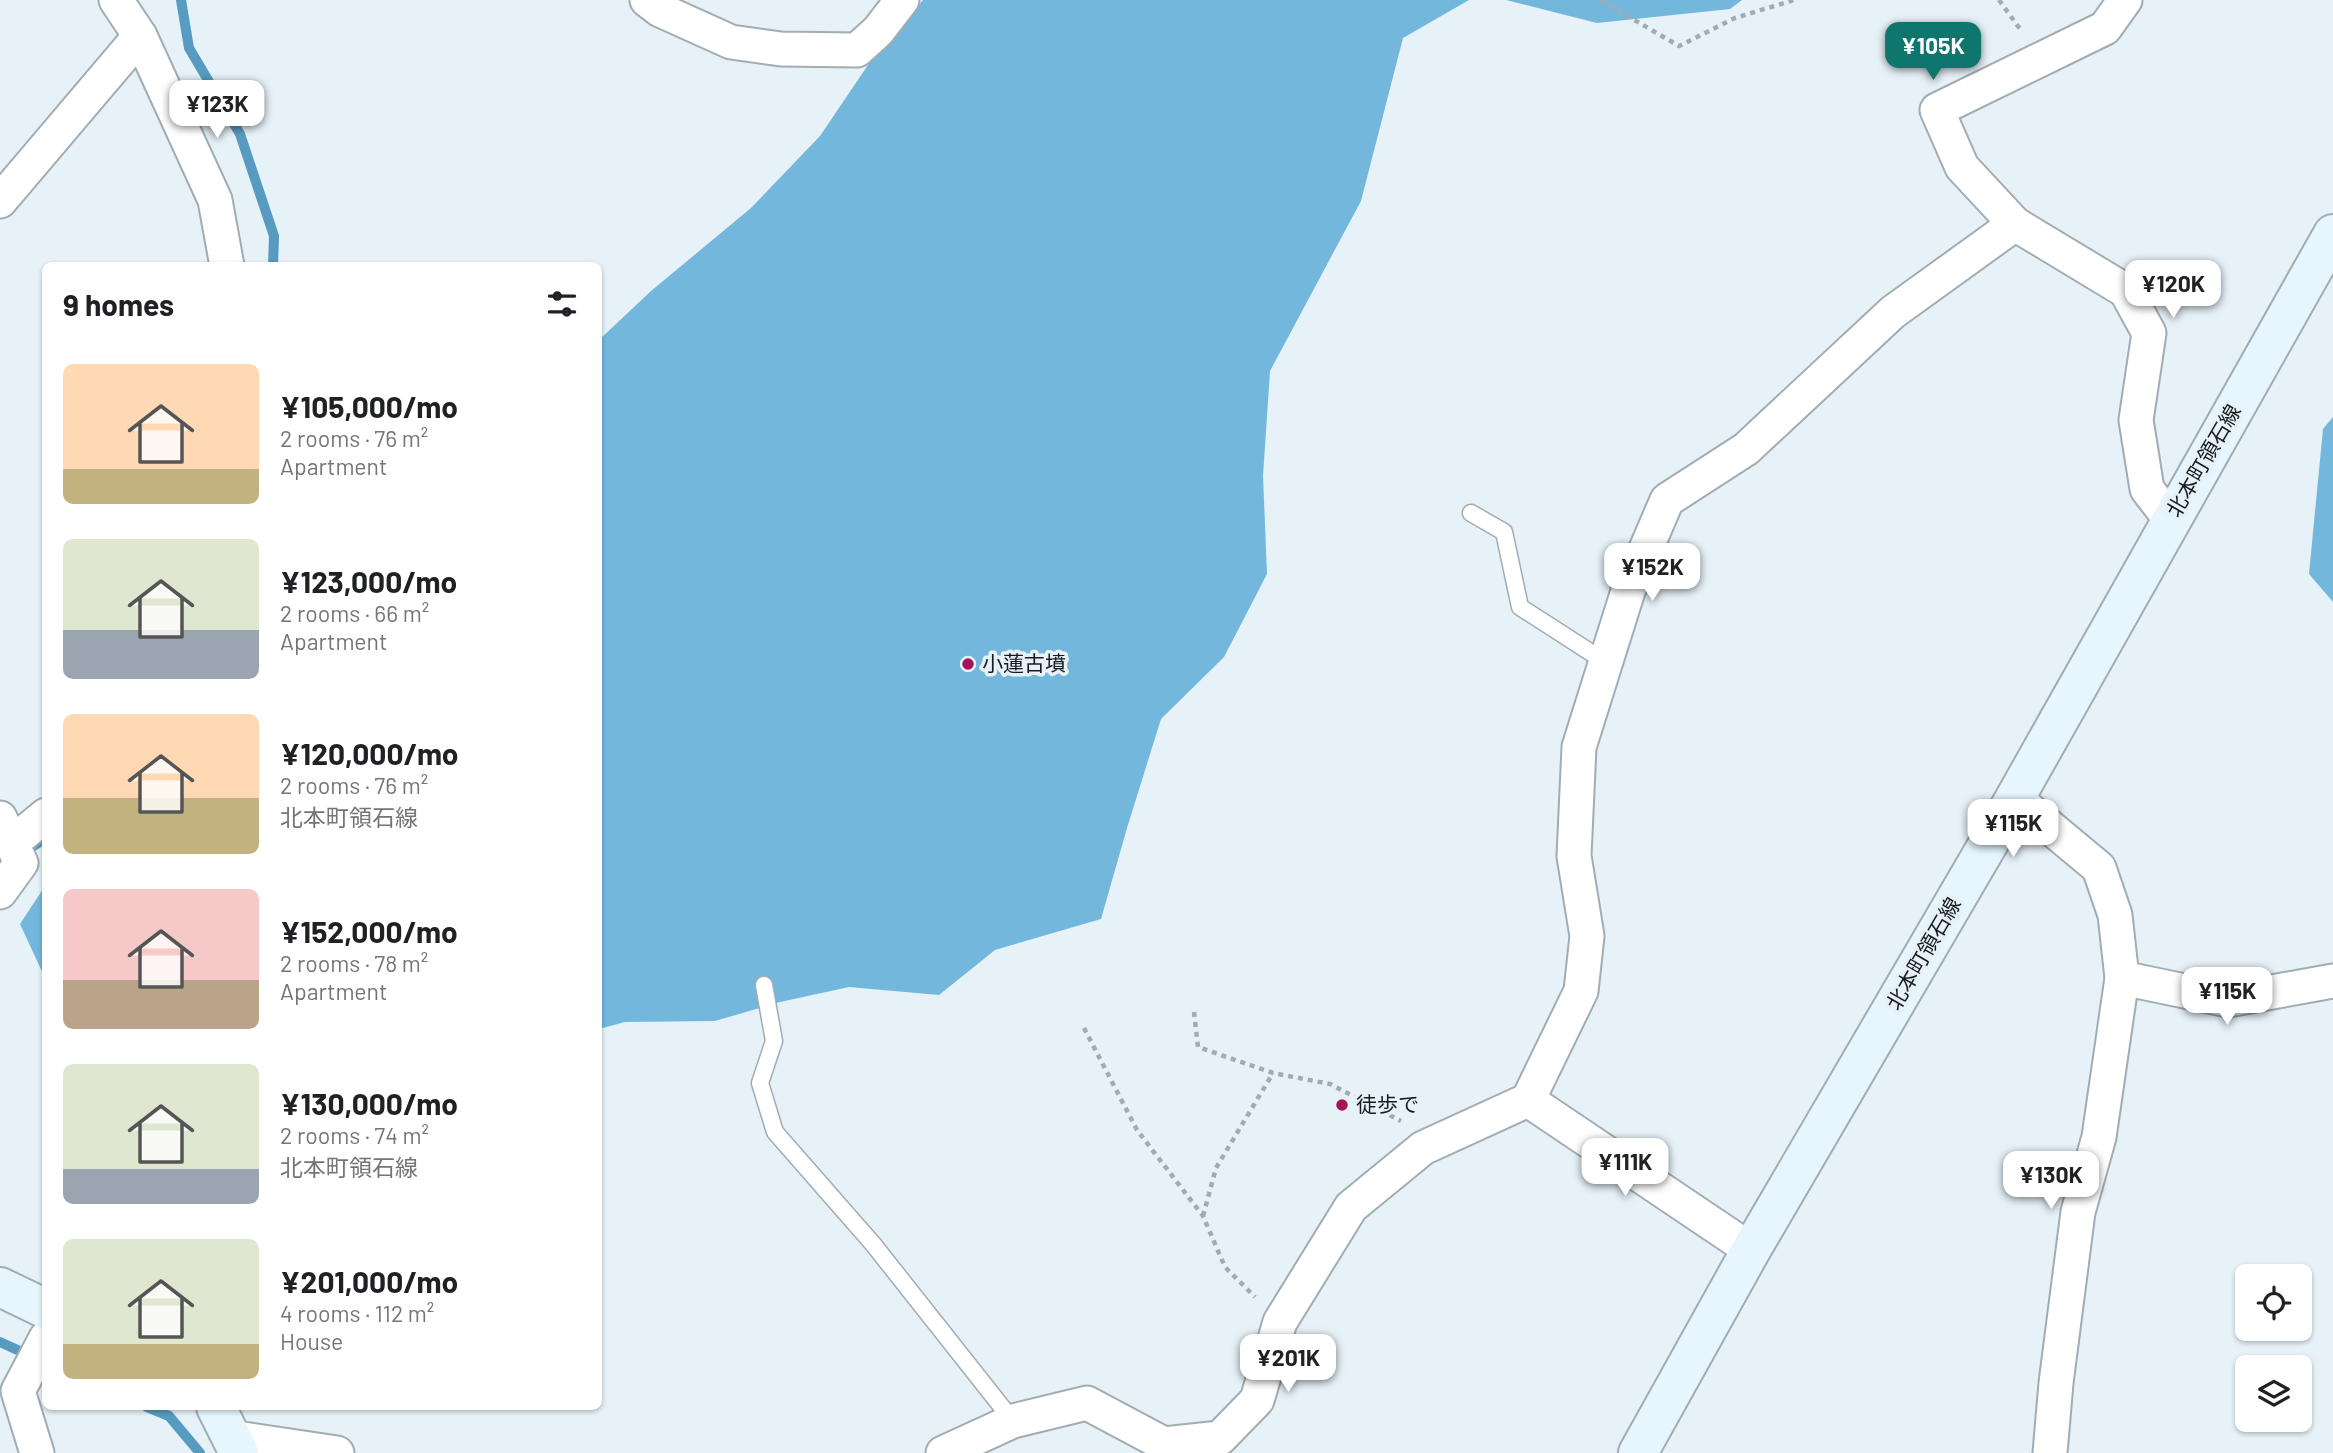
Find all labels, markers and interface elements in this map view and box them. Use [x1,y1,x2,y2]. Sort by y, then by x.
pin: ¥105K [1884,22,1982,82]
text: ¥105K [1901,31,1965,59]
pin: ¥123K [168,80,266,140]
text: ¥123K [185,89,249,117]
pin: ¥120K [2124,260,2222,320]
text: ¥120K [2141,269,2205,297]
icon: filters [543,285,581,323]
text: 9 homes [63,286,174,322]
text: ¥105,000/mo [280,388,458,424]
icon: home [119,392,203,476]
street label: 北本町領石線 [2160,399,2245,521]
text: 2 rooms · 76 m² [280,424,428,452]
text: Apartment [280,452,387,480]
pin: ¥152K [1603,544,1701,603]
text: ¥152K [1620,552,1684,580]
text: ¥123,000/mo [280,563,457,599]
icon: home [119,567,203,651]
text: 2 rooms · 66 m² [280,599,429,627]
text: Apartment [280,627,387,655]
place label: 小蓮古墳 [982,650,1066,675]
marker: 小蓮古墳 [960,656,976,672]
text: ¥120,000/mo [280,735,459,771]
icon: home [119,742,203,826]
text: 2 rooms · 76 m² [280,771,428,799]
pin: ¥115K [1964,800,2062,859]
text: 北本町領石線 [280,803,418,831]
text: ¥115K [1983,808,2043,836]
street label: 北本町領石線 [1880,892,1965,1014]
text: ¥152,000/mo [280,913,458,949]
icon: home [119,917,203,1001]
text: 2 rooms · 78 m² [280,949,428,977]
pin: ¥115K [2178,968,2276,1027]
text: ¥115K [2197,976,2257,1004]
text: Apartment [280,977,387,1005]
text: ¥130,000/mo [280,1085,458,1121]
place label: 徒歩で [1356,1091,1419,1116]
icon: home [119,1092,203,1176]
marker: 徒歩で [1334,1097,1350,1113]
text: 2 rooms · 74 m² [280,1121,429,1149]
pin: ¥111K [1576,1138,1674,1198]
text: ¥111K [1598,1147,1652,1175]
pin: ¥130K [2002,1152,2100,1211]
text: 北本町領石線 [280,1153,418,1181]
text: ¥130K [2019,1160,2083,1188]
text: ¥201,000/mo [280,1263,458,1299]
map controls [2235,1264,2312,1432]
button: locate [2235,1264,2312,1341]
icon: home [119,1267,203,1351]
text: 4 rooms · 112 m² [280,1299,434,1327]
text: House [280,1327,343,1355]
pin: ¥201K [1239,1334,1337,1394]
text: ¥201K [1256,1343,1320,1371]
button: layers [2235,1355,2312,1432]

